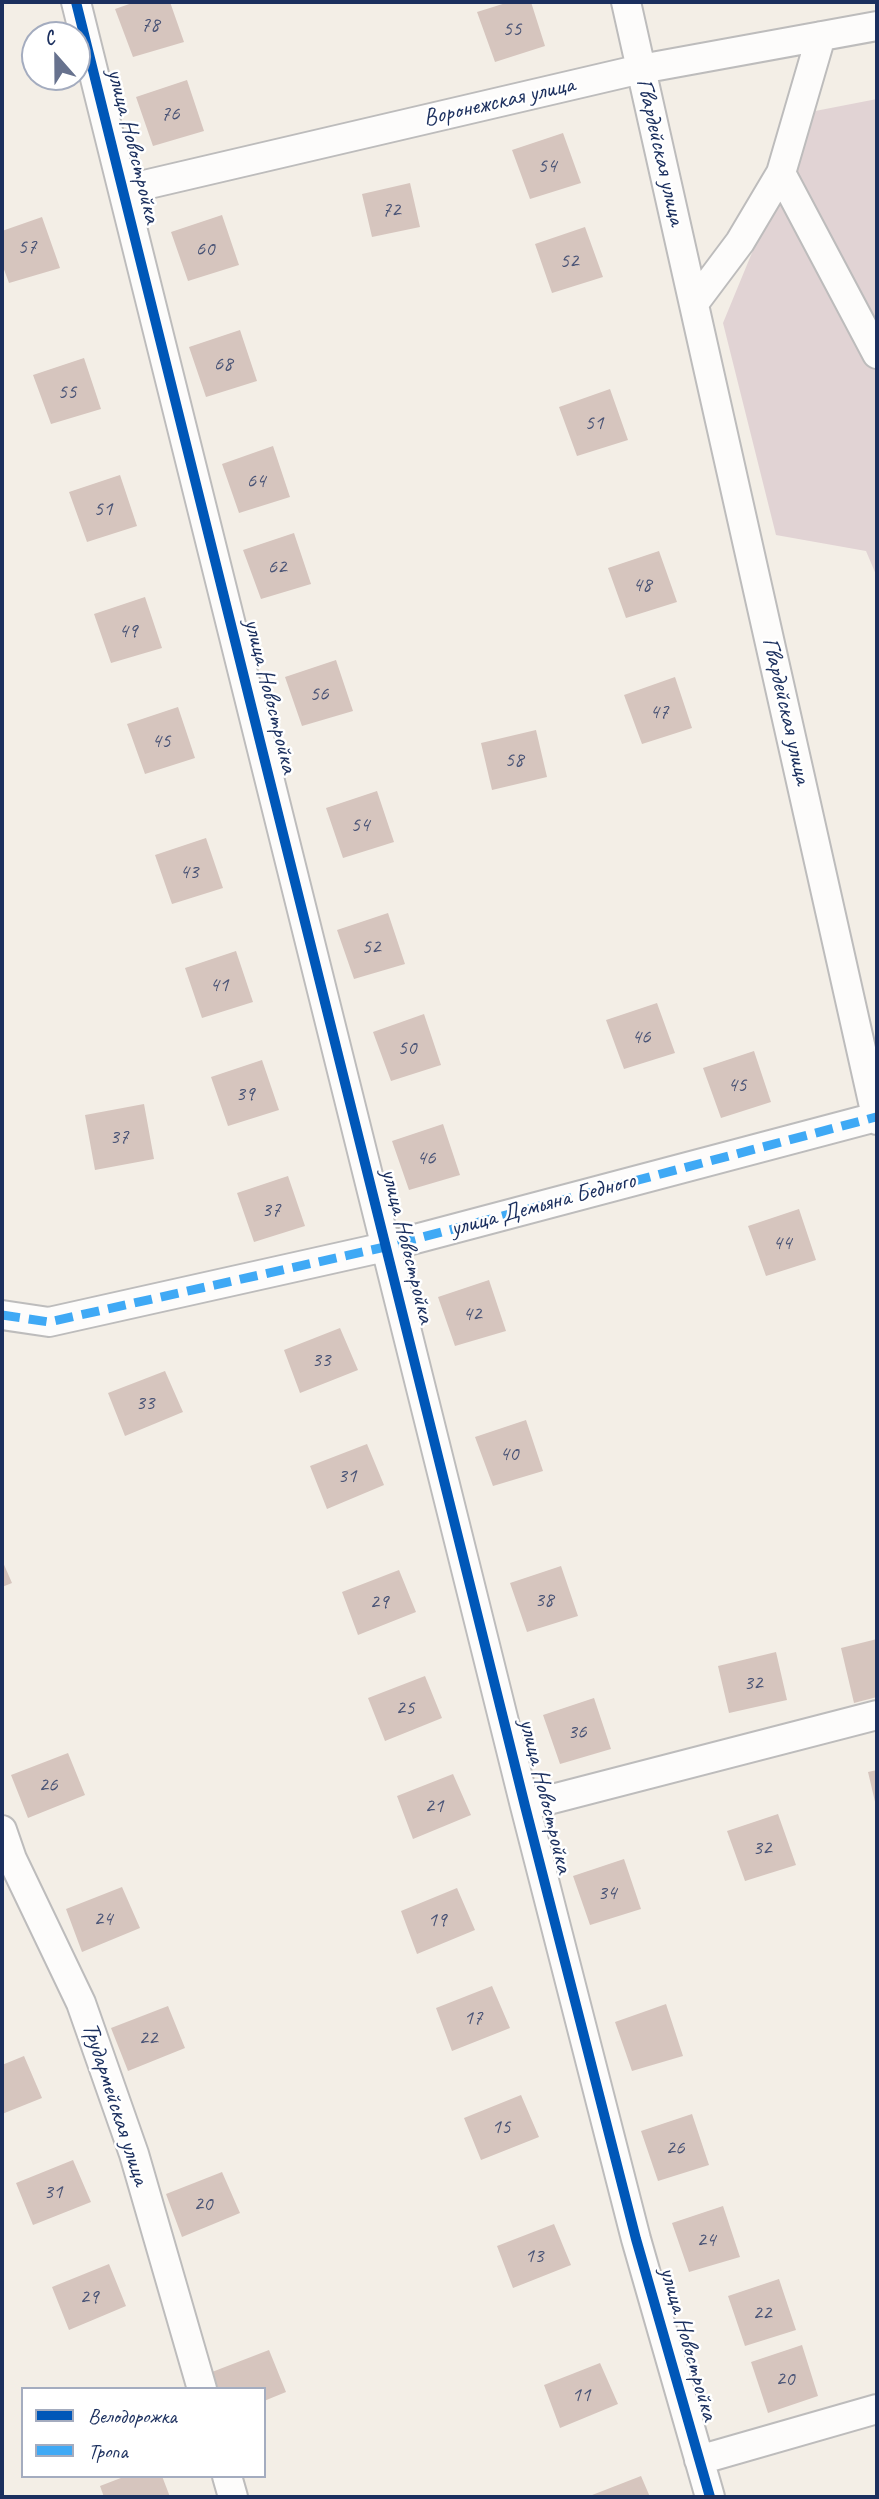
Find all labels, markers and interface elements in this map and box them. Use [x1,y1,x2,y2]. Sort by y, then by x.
house number: 78 [141,12,159,38]
house number: 55 [503,16,521,42]
north arrow [21,21,91,91]
text: С [41,25,58,51]
street label: улица Новостройка [100,66,166,226]
street label: Воронежская улица [421,71,577,133]
street label: Гвардейская улица [629,76,691,228]
house number: 76 [161,101,179,127]
house number: 54 [538,153,556,179]
house number: 72 [382,197,400,223]
house number: 57 [18,234,36,260]
house number: 60 [196,236,214,262]
house number: 52 [560,248,578,274]
house number: 68 [214,351,232,377]
house number: 55 [58,379,76,405]
house number: 51 [585,410,603,436]
house number: 64 [247,468,265,494]
house number: 51 [94,496,112,522]
house number: 62 [268,554,286,580]
house number: 48 [633,572,651,598]
street label: улица Новостройка [237,616,303,776]
house number: 49 [119,618,137,644]
street label: Гвардейская улица [755,635,817,787]
house number: 56 [310,681,328,707]
house number: 47 [650,699,668,725]
house number: 45 [152,728,170,754]
house number: 58 [505,747,523,773]
house number: 54 [351,812,369,838]
house number: 43 [180,859,198,885]
house number: 52 [362,934,380,960]
house number: 41 [210,972,228,998]
house number: 46 [632,1024,650,1050]
house number: 50 [398,1035,416,1061]
house number: 45 [728,1072,746,1098]
house number: 39 [236,1081,254,1107]
house number: 37 [110,1124,128,1150]
house number: 46 [417,1145,435,1171]
street label: улица Новостройка [374,1166,440,1326]
street label: улица Демьяна Бедного [448,1167,638,1243]
house number: 37 [262,1197,280,1223]
house number: 44 [773,1230,791,1256]
house number: 42 [463,1301,481,1327]
house number: 33 [312,1347,330,1373]
house number: 33 [136,1390,154,1416]
house number: 40 [500,1441,518,1467]
house number: 31 [338,1463,356,1489]
house number: 38 [535,1587,553,1613]
house number: 29 [370,1589,388,1615]
house number: 32 [744,1670,762,1696]
house number: 25 [396,1695,414,1721]
street label: улица Новостройка [512,1716,578,1876]
house number: 36 [568,1719,586,1745]
house number: 26 [39,1772,57,1798]
house number: 21 [425,1793,443,1819]
house number: 32 [753,1835,771,1861]
house number: 34 [598,1880,616,1906]
house number: 24 [94,1906,112,1932]
house number: 19 [428,1907,446,1933]
house number: 17 [464,2005,482,2031]
street label: Трудармейская улица [75,2019,155,2189]
house number: 22 [139,2025,157,2051]
house number: 15 [492,2114,510,2140]
house number: 26 [666,2135,684,2161]
house number: 31 [44,2179,62,2205]
house number: 20 [194,2191,212,2217]
house number: 24 [697,2227,715,2253]
house number: 13 [525,2243,543,2269]
street label: улица Новостройка [652,2264,724,2424]
house number: 29 [80,2284,98,2310]
house number: 22 [753,2300,771,2326]
house number: 20 [776,2366,794,2392]
house number: 11 [572,2382,590,2408]
legend [21,2387,266,2478]
text: Велодорожка [88,2403,177,2429]
text: Тропа [88,2438,128,2464]

